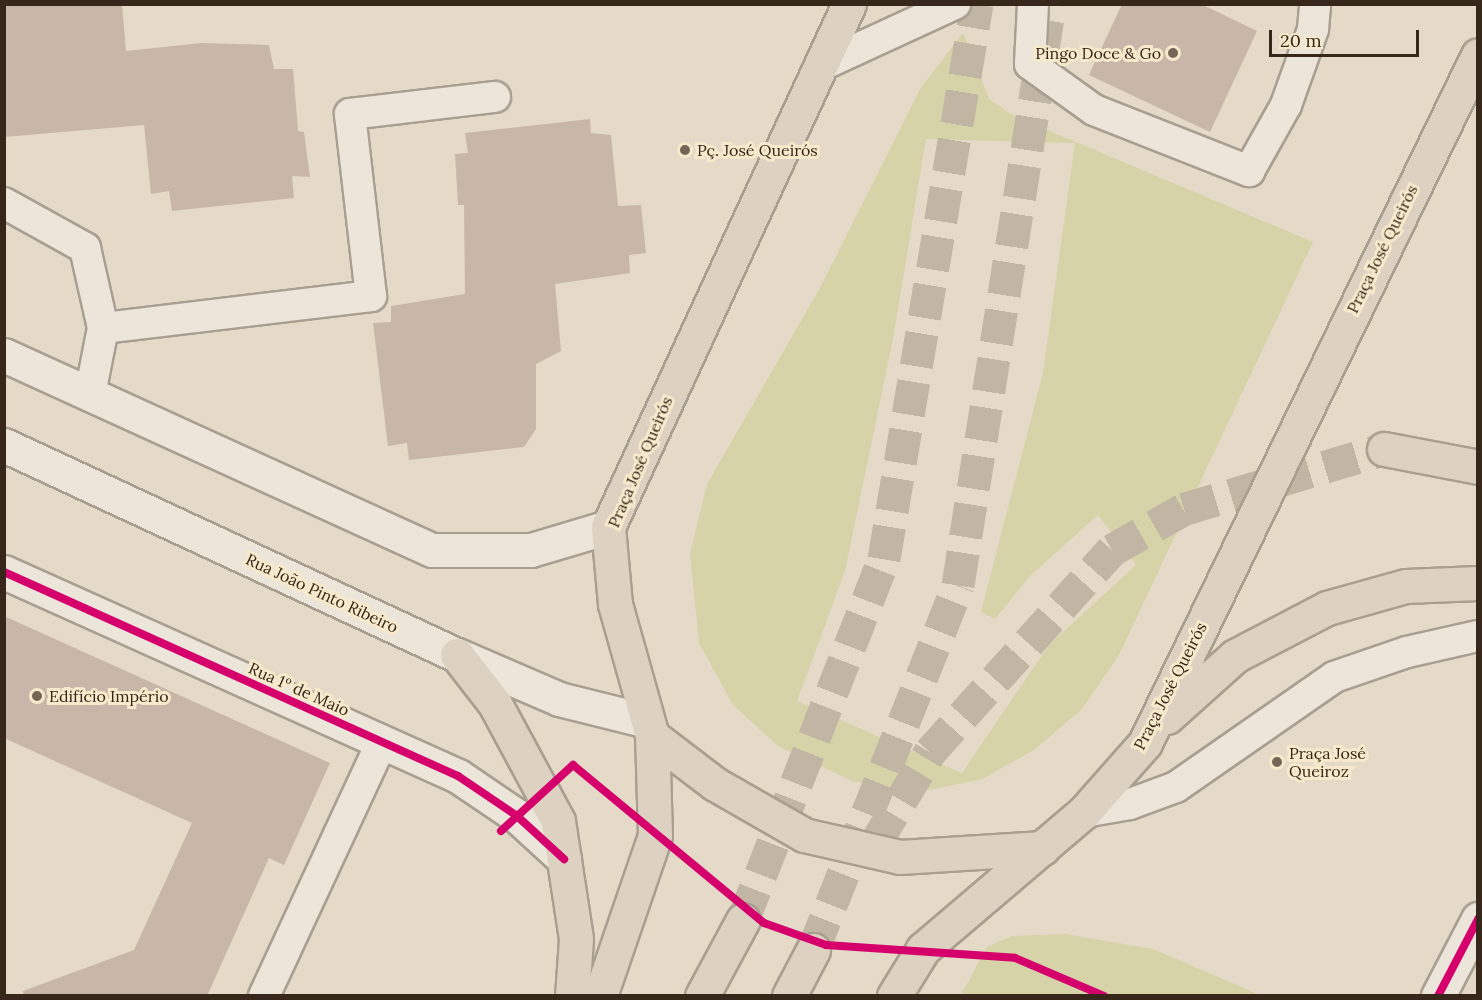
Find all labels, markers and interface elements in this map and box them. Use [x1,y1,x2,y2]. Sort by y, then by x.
scale bar [1272,18,1422,56]
text: 20 m [1280,29,1322,52]
place label: Pingo Doce & Go [1035,43,1161,63]
marker: Pingo Doce & Go [1166,46,1180,60]
place label: Pç. José Queirós [697,140,818,160]
marker: Pç. José Queirós [678,143,692,157]
street label: Praça José Queirós [1343,182,1421,316]
street label: Praça José Queirós [604,394,676,530]
street label: Rua João Pinto Ribeiro [243,549,401,637]
street label: Praça José Queirós [1130,619,1210,753]
street label: Rua 1º de Maio [246,658,352,720]
place label: Edifício Império [49,686,169,706]
marker: Edifício Império [30,689,44,703]
place label: Praça José Queiroz [1289,743,1366,781]
marker: Praça José Queiroz [1270,755,1284,769]

